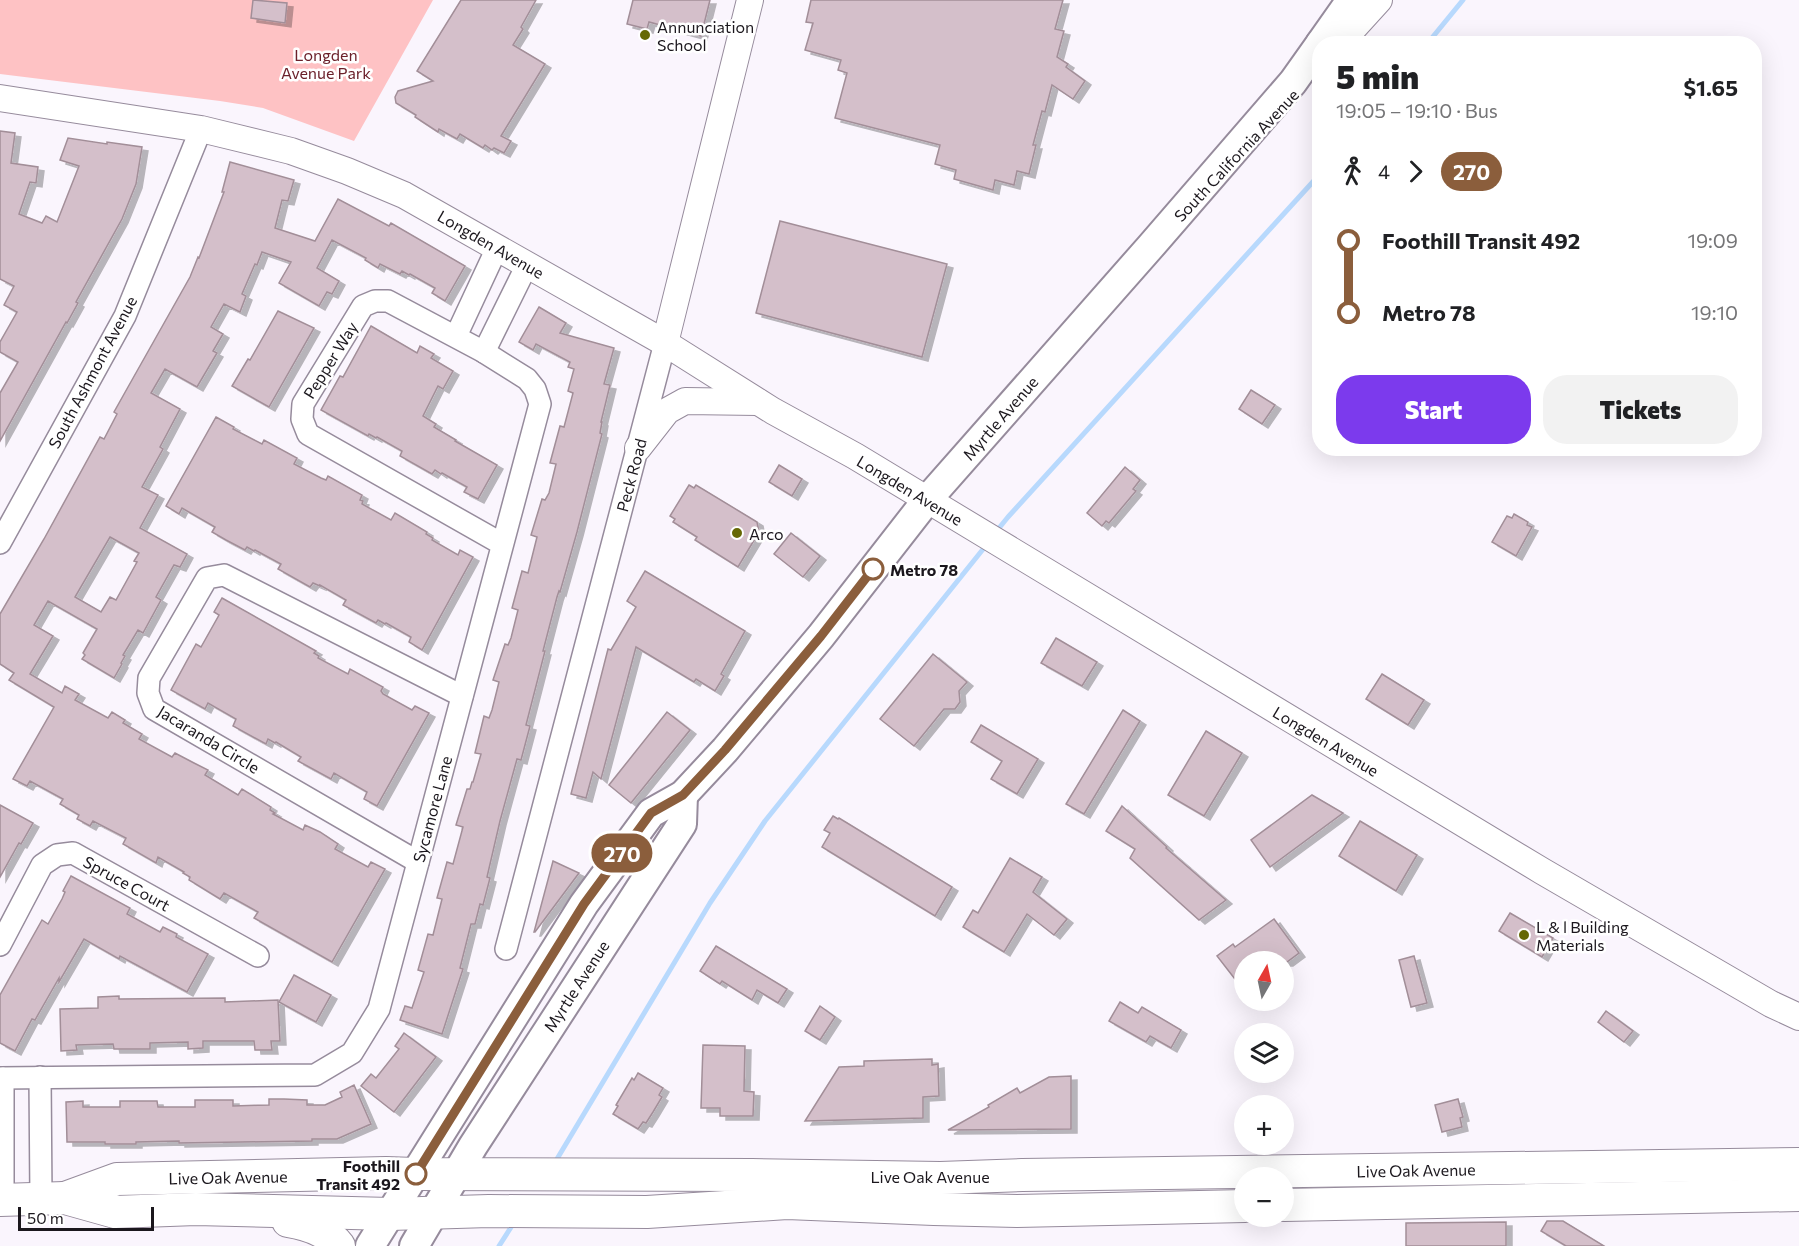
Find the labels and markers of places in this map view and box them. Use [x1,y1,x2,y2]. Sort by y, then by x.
place label: Annunciation School [657,17,754,54]
marker: Annunciation School [638,28,652,42]
place label: Arco [749,524,784,543]
marker: Arco [730,526,744,540]
marker: Metro 78 [862,558,884,580]
place label: Metro 78 [890,560,958,579]
place label: L & l Building Materials [1536,917,1629,954]
marker: L & l Building Materials [1517,928,1531,942]
place label: Foothill Transit 492 [316,1156,400,1193]
marker: Foothill Transit 492 [405,1163,427,1185]

